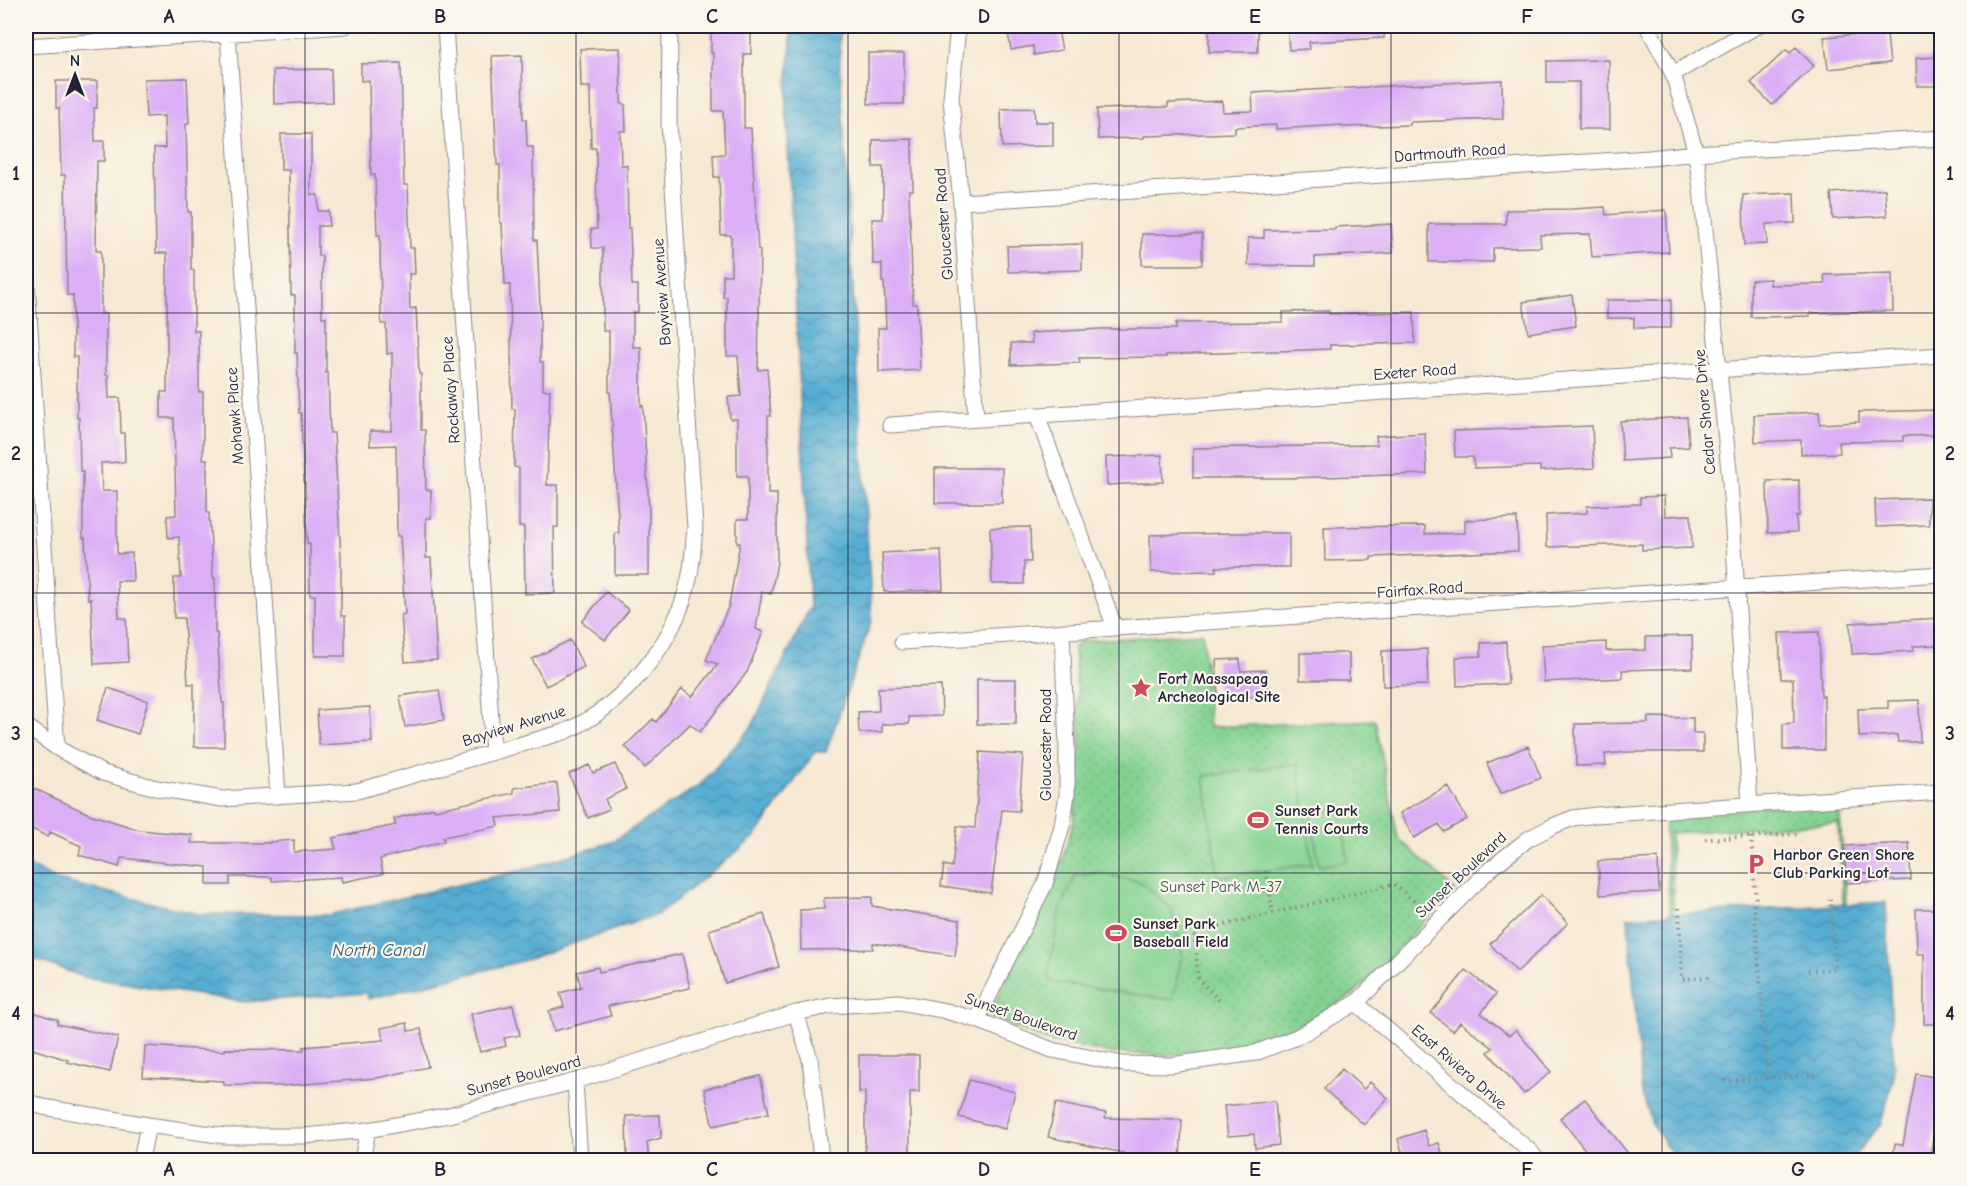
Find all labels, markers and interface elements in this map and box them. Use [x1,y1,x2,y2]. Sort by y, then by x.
text: A [163,5,175,28]
text: B [434,5,446,28]
text: C [706,5,718,28]
text: D [978,5,990,28]
text: E [1249,5,1261,28]
text: F [1521,5,1533,28]
text: G [1791,5,1805,28]
north arrow [45,45,105,105]
text: N [70,52,80,70]
street label: Dartmouth Road [1393,140,1507,166]
text: 1 [12,162,20,185]
text: 1 [1946,162,1954,185]
street label: Gloucester Road [931,167,957,281]
street label: Bayview Avenue [649,238,675,346]
street label: Rockaway Place [438,336,464,444]
street label: Cedar Shore Drive [1691,348,1719,476]
street label: Exeter Road [1373,360,1457,384]
street label: Mohawk Place [223,367,247,465]
text: 2 [11,442,21,465]
text: 2 [1945,442,1955,465]
street label: Fairfax Road [1376,578,1464,602]
place label: Fort Massapeag Archeological Site [1158,670,1280,706]
place icon: Fort Massapeag Archeological Site [1129,676,1153,700]
street label: Gloucester Road [1037,689,1055,801]
street label: Bayview Avenue [460,702,568,750]
text: 3 [11,722,21,745]
text: 3 [1945,722,1955,745]
place label: Sunset Park Tennis Courts [1275,802,1369,838]
sports icon: Sunset Park Tennis Courts [1246,808,1270,832]
street label: Sunset Boulevard [1412,828,1510,922]
place label: Harbor Green Shore Club Parking Lot [1773,846,1915,882]
parking icon: Harbor Green Shore Club Parking Lot [1744,852,1768,876]
park label: Sunset Park M-37 [1160,878,1282,896]
place label: Sunset Park Baseball Field [1133,915,1229,951]
sports icon: Sunset Park Baseball Field [1104,921,1128,945]
water label: North Canal [332,940,427,961]
street label: Sunset Boulevard [963,989,1079,1045]
text: 4 [11,1002,21,1025]
text: 4 [1945,1002,1955,1025]
street label: East Riviera Drive [1408,1021,1510,1113]
street label: Sunset Boulevard [465,1052,583,1100]
text: A [163,1158,175,1181]
text: B [434,1158,446,1181]
text: C [706,1158,718,1181]
text: D [978,1158,990,1181]
text: E [1249,1158,1261,1181]
text: F [1521,1158,1533,1181]
text: G [1791,1158,1805,1181]

